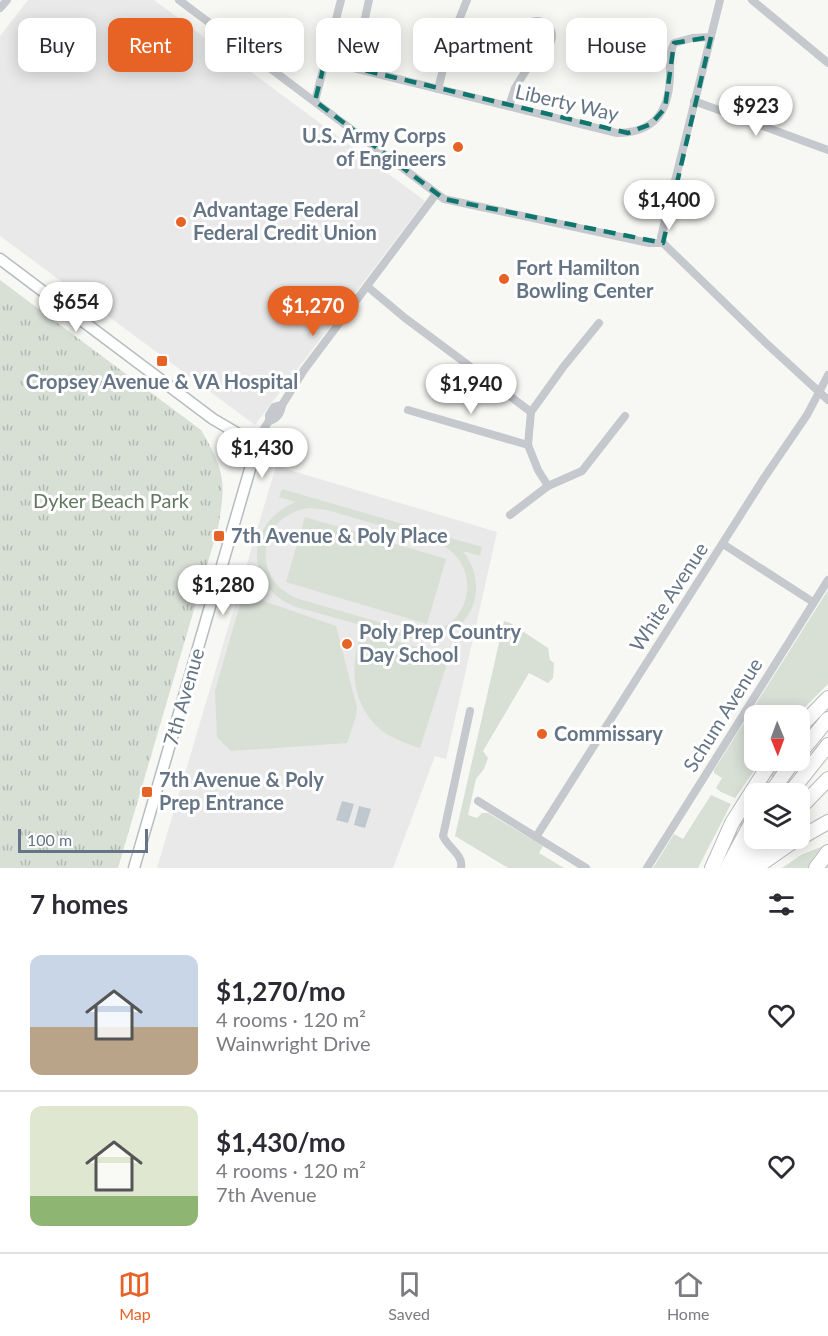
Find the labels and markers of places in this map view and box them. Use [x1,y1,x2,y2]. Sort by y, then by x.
pin: $923 [720,86,792,137]
place label: U.S. Army Corps of Engineers [302,123,446,170]
marker: U.S. Army Corps of Engineers [451,140,465,154]
pin: $1,400 [620,180,718,231]
place label: Advantage Federal Federal Credit Union [192,197,377,244]
marker: Advantage Federal Federal Credit Union [174,215,188,229]
place label: Fort Hamilton Bowling Center [516,255,654,302]
marker: Fort Hamilton Bowling Center [497,272,511,286]
pin: $654 [40,282,112,333]
pin: $1,270 [264,286,362,337]
marker: Cropsey Avenue & VA Hospital [155,354,169,368]
pin: $1,940 [422,364,520,415]
place label: Cropsey Avenue & VA Hospital [26,369,298,393]
pin: $1,430 [213,428,311,479]
place label: 7th Avenue & Poly Place [231,523,448,547]
marker: 7th Avenue & Poly Place [212,529,226,543]
pin: $1,280 [174,565,272,616]
place label: Poly Prep Country Day School [359,619,521,666]
marker: Poly Prep Country Day School [340,637,354,651]
place label: Commissary [554,721,663,745]
marker: Commissary [535,727,549,741]
place label: 7th Avenue & Poly Prep Entrance [159,767,324,814]
marker: 7th Avenue & Poly Prep Entrance [140,785,154,799]

